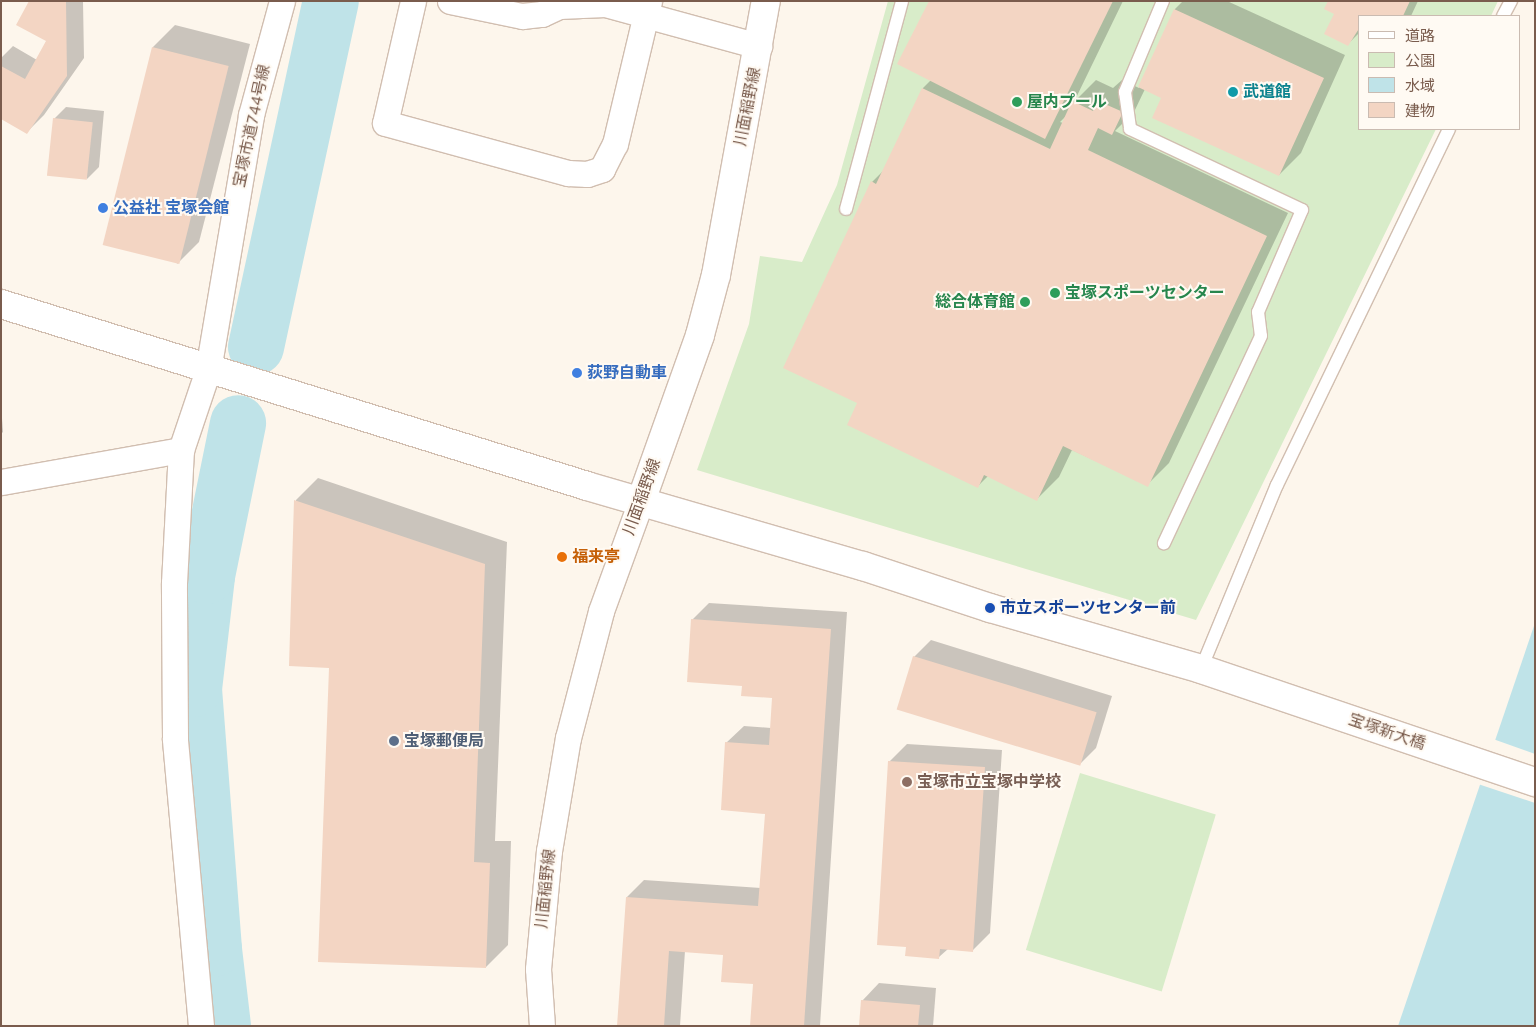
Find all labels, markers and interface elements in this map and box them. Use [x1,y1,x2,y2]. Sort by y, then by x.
legend [1358,15,1521,130]
text: 道路 [1405,26,1435,46]
text: 公園 [1405,51,1435,71]
street label: 宝塚市道744号線 [230,63,274,189]
street label: 川面稲野線 [731,66,765,148]
text: 水域 [1405,76,1435,96]
place label: 武道館 [1243,82,1291,102]
marker: 武道館 [1227,86,1239,98]
place label: 屋内プール [1027,92,1107,112]
marker: 屋内プール [1011,96,1023,108]
text: 建物 [1405,101,1435,121]
place label: 公益社 宝塚会館 [113,198,229,218]
marker: 公益社 宝塚会館 [97,202,109,214]
place label: 宝塚スポーツセンター [1065,283,1225,303]
marker: 宝塚スポーツセンター [1049,287,1061,299]
place label: 総合体育館 [935,292,1015,312]
marker: 総合体育館 [1019,296,1031,308]
place label: 荻野自動車 [587,363,667,383]
marker: 荻野自動車 [571,367,583,379]
street label: 川面稲野線 [619,456,665,538]
place label: 福来亭 [572,547,620,567]
marker: 福来亭 [556,551,568,563]
place label: 市立スポーツセンター前 [1000,598,1176,618]
marker: 市立スポーツセンター前 [984,602,996,614]
street label: 宝塚新大橋 [1346,710,1428,754]
place label: 宝塚郵便局 [404,731,484,751]
marker: 宝塚郵便局 [388,735,400,747]
place label: 宝塚市立宝塚中学校 [917,772,1061,792]
marker: 宝塚市立宝塚中学校 [901,776,913,788]
street label: 川面稲野線 [532,848,560,930]

